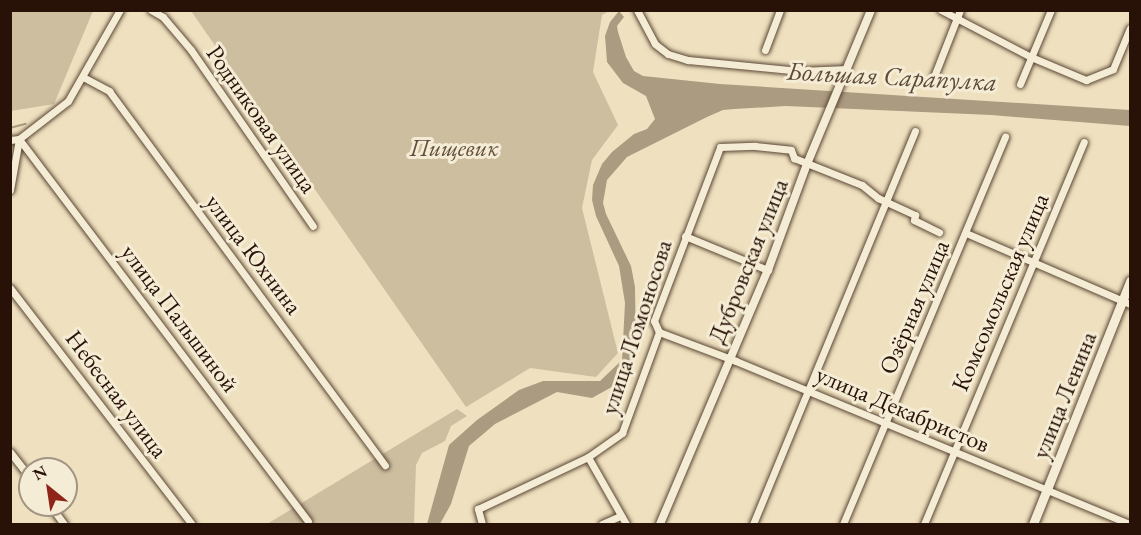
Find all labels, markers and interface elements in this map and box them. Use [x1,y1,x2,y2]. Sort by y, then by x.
street label: Родниковая улица [200,40,324,198]
water label: Большая Сарапулка [786,56,998,98]
park label: Пищевик [410,134,498,162]
street label: Дубровская улица [702,174,794,348]
street label: улица Юхнина [199,188,309,320]
street label: Комсомольская улица [945,189,1055,395]
street label: улица Ломоносова [594,236,678,418]
street label: Озёрная улица [873,236,955,378]
street label: улица Пальшиной [115,238,245,398]
street label: Небесная улица [60,325,174,463]
street label: улица Ленина [1025,327,1103,463]
street label: улица Декабристов [812,359,994,459]
north arrow [18,457,78,517]
text: N [29,460,51,485]

